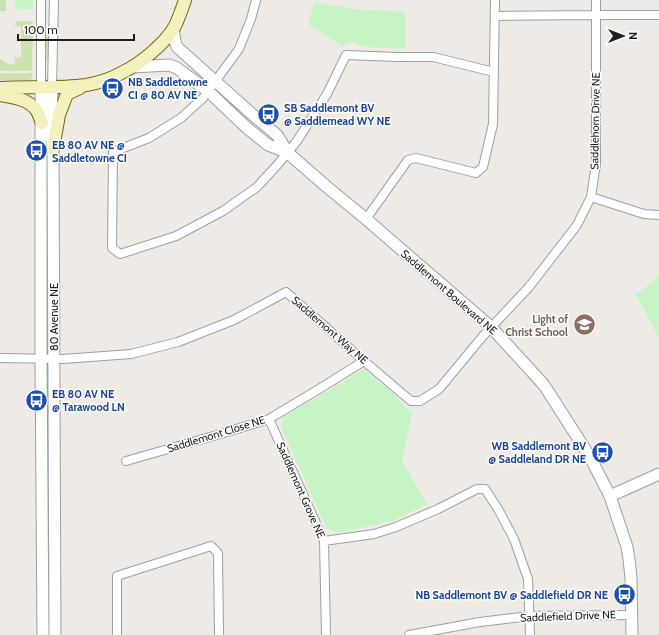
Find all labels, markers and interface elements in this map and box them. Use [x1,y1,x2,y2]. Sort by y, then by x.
scale bar [18,16,134,42]
north arrow [603,16,643,56]
text: 100 m [24,22,58,37]
text: N [626,32,640,40]
street label: Saddlehorn Drive NE [587,72,603,170]
bus stop icon: NB Saddletowne CI @ 80 AV NE [99,75,125,101]
place label: NB Saddletowne CI @ 80 AV NE [128,75,208,102]
bus stop icon: SB Saddlemont BV @ Saddlemead WY NE [255,101,281,127]
place label: SB Saddlemont BV @ Saddlemead WY NE [284,101,391,128]
bus stop icon: EB 80 AV NE @ Saddletowne CI [23,138,49,164]
place label: EB 80 AV NE @ Saddletowne CI [52,138,127,165]
street label: Saddlemont Boulevard NE [398,246,500,338]
street label: 80 Avenue NE [47,283,61,351]
street label: Saddlemont Way NE [289,293,371,367]
place label: Light of Christ School [505,312,568,339]
school or university icon: Light of Christ School [571,312,597,338]
bus stop icon: EB 80 AV NE @ Tarawood LN [23,387,49,413]
place label: EB 80 AV NE @ Tarawood LN [52,387,125,414]
street label: Saddlemont Close NE [165,412,267,456]
place label: WB Saddlemont BV @ Saddleland DR NE [488,439,586,466]
bus stop icon: WB Saddlemont BV @ Saddleland DR NE [589,439,615,465]
street label: Saddlemont Grove NE [273,440,329,540]
bus stop icon: NB Saddlemont BV @ Saddlefield DR NE [611,582,637,608]
place label: NB Saddlemont BV @ Saddlefield DR NE [415,588,608,602]
street label: Saddlefield Drive NE [520,607,616,625]

